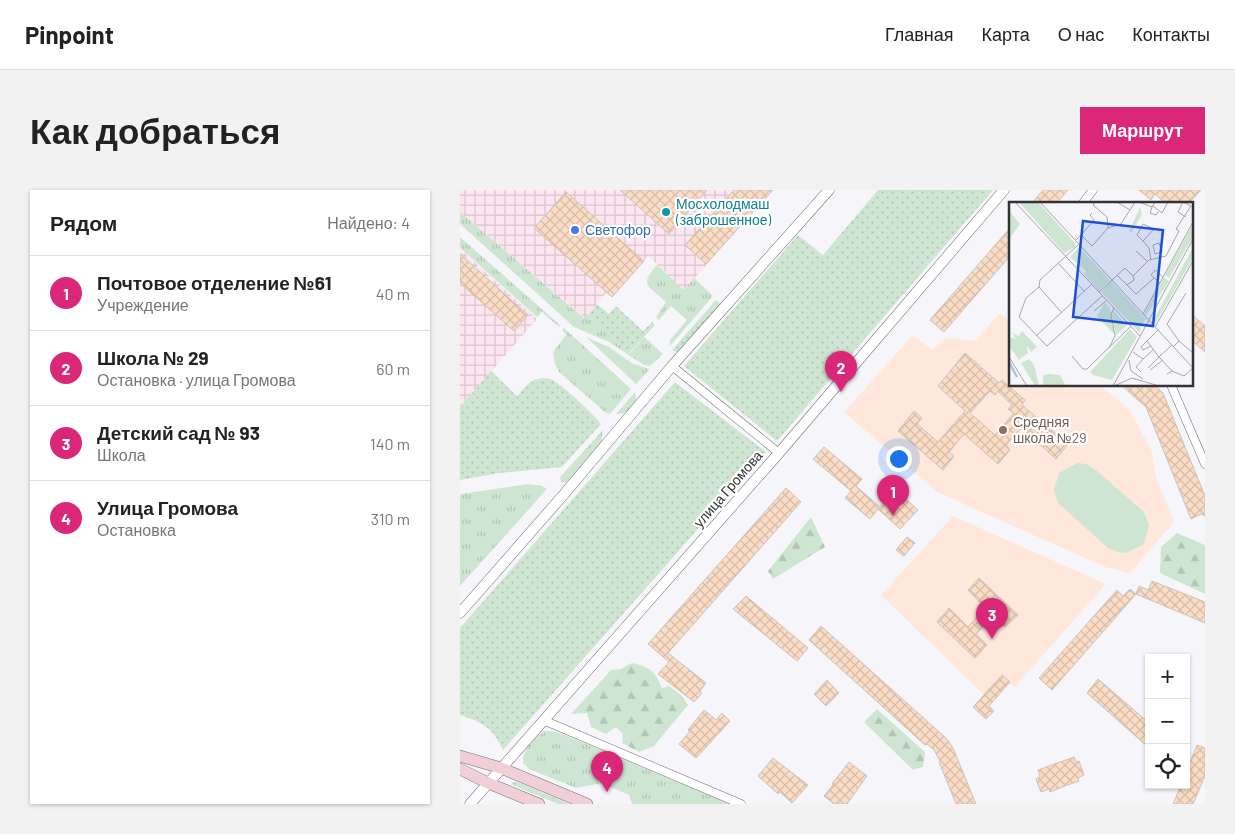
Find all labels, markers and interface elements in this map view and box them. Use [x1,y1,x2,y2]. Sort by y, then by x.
text: Pinpoint [25,20,114,49]
text: Главная [885,23,954,45]
text: Карта [982,23,1030,45]
text: О нас [1058,23,1104,45]
text: Контакты [1132,23,1210,45]
button: Маршрут [1080,107,1205,154]
text: Как добраться [30,109,280,151]
place label: Мосхолодмаш (заброшенное) [675,195,772,228]
inset map [1009,202,1192,386]
marker: Мосхолодмаш (заброшенное) [660,206,672,218]
text: Рядом [50,210,117,235]
text: Найдено: 4 [327,213,410,232]
place label: Светофор [585,221,651,238]
marker: Светофор [569,224,581,236]
text: Почтовое отделение №61 [97,271,332,294]
text: 1 [63,284,69,303]
text: 40 m [376,284,410,303]
text: Учреждение [97,295,189,314]
text: Школа № 29 [97,346,209,369]
pin: 2 [825,351,857,392]
text: 2 [62,359,70,378]
text: 60 m [376,359,410,378]
text: Остановка · улица Громова [97,370,296,389]
place label: Средняя школа №29 [1013,413,1087,446]
text: Детский сад № 93 [97,421,260,444]
marker: Средняя школа №29 [997,424,1009,436]
text: 3 [62,434,70,453]
text: 140 m [370,434,410,453]
text: Школа [97,445,146,464]
your location [886,446,912,472]
street label: улица Громова [690,447,766,531]
pin: 1 [877,475,909,516]
text: Улица Громова [97,496,238,519]
text: 4 [61,509,71,528]
text: 310 m [371,509,410,528]
text: Остановка [97,520,176,539]
pin: 3 [976,598,1008,639]
map controls [1145,654,1190,789]
button: + [1145,654,1190,699]
button: − [1145,699,1190,744]
button: locate [1145,744,1190,789]
pin: 4 [591,751,623,792]

